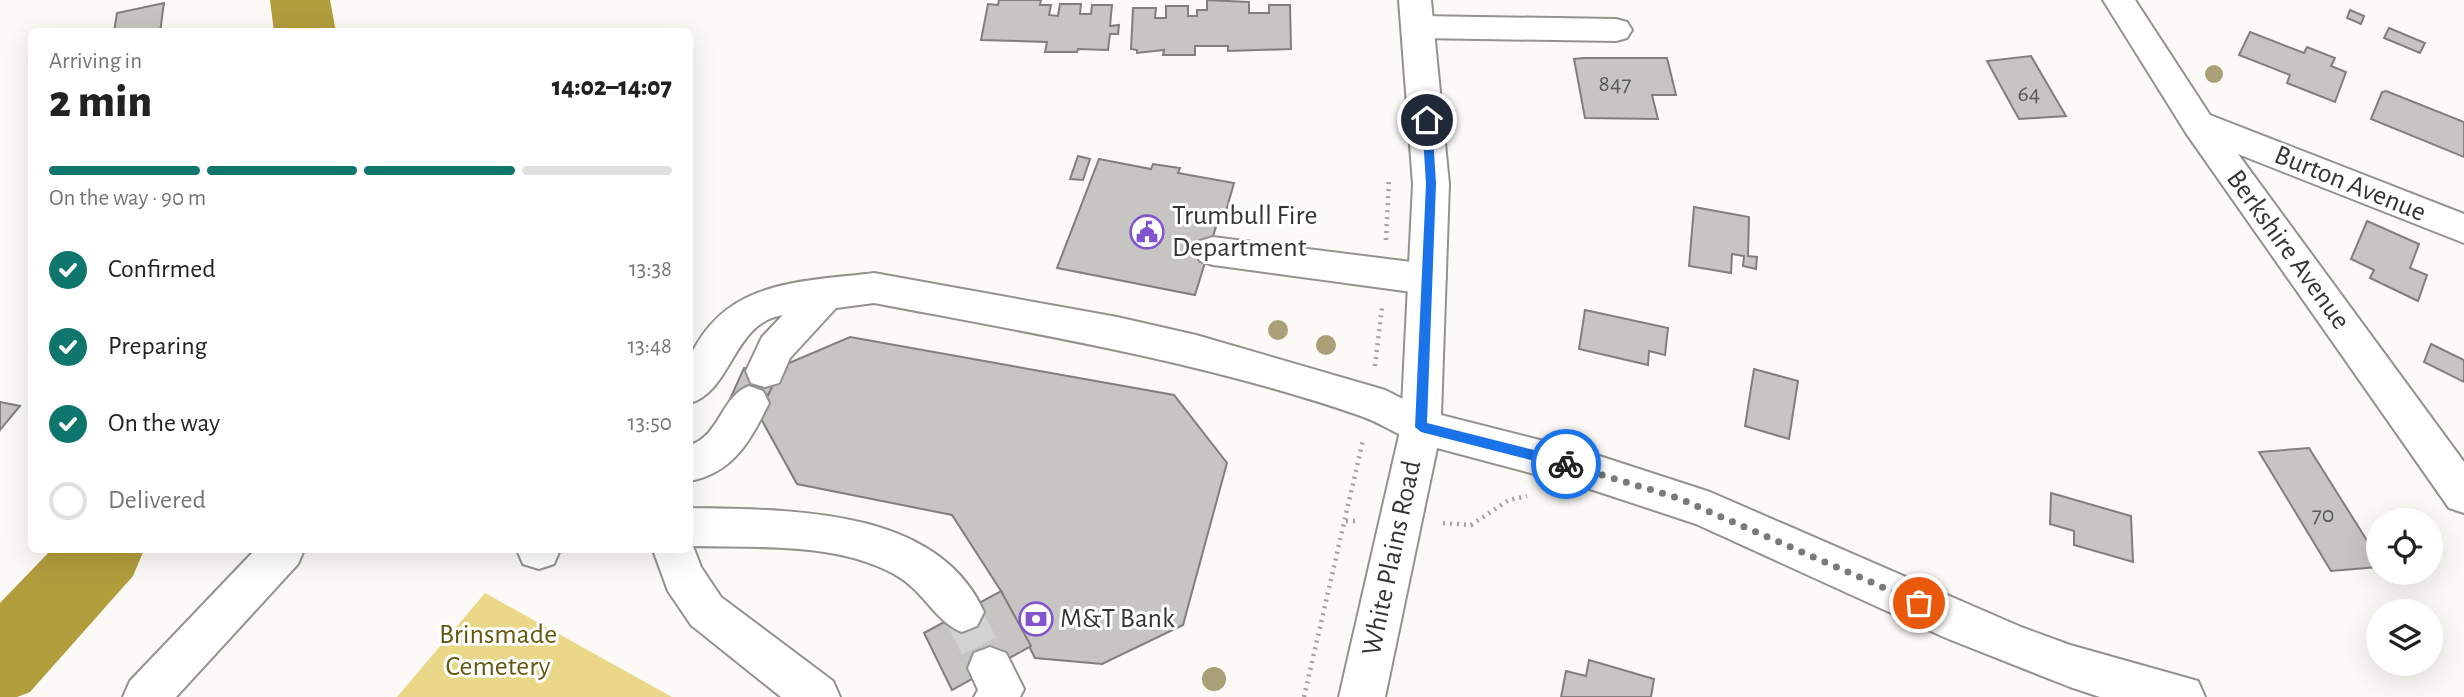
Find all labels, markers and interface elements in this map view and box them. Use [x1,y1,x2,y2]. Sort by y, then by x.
text: Arriving in [49,50,142,73]
house number: 847 [1599,72,1631,96]
text: 14:02–14:07 [552,74,672,100]
text: 2 min [49,79,152,125]
house number: 64 [2018,82,2040,106]
pin [1397,90,1457,150]
icon: home [1408,101,1446,139]
street label: Burton Avenue [2270,141,2430,227]
street label: Berkshire Avenue [2221,165,2355,335]
text: On the way · 90 m [49,187,206,210]
place label: Trumbull Fire Department [1172,202,1317,262]
public building icon: Trumbull Fire Department [1128,213,1166,251]
icon: check [49,251,87,289]
text: Confirmed [108,256,216,282]
text: 13:38 [629,258,672,281]
icon: check [49,328,87,366]
text: Preparing [108,333,207,359]
text: 13:48 [627,335,672,358]
icon: check [49,405,87,443]
text: On the way [108,410,220,436]
text: 13:50 [628,412,672,435]
courier [1531,429,1601,499]
icon: bike [1547,445,1585,483]
street label: White Plains Road [1358,458,1426,658]
text: Delivered [108,487,206,513]
house number: 70 [2312,503,2334,527]
map controls [2366,508,2443,676]
button: locate [2366,508,2443,585]
pin [1889,573,1949,633]
icon: bag [1900,584,1938,622]
button: layers [2366,599,2443,676]
bank icon: M&T Bank [1017,600,1055,638]
place label: M&T Bank [1060,605,1175,633]
park label: Brinsmade Cemetery [439,621,557,681]

